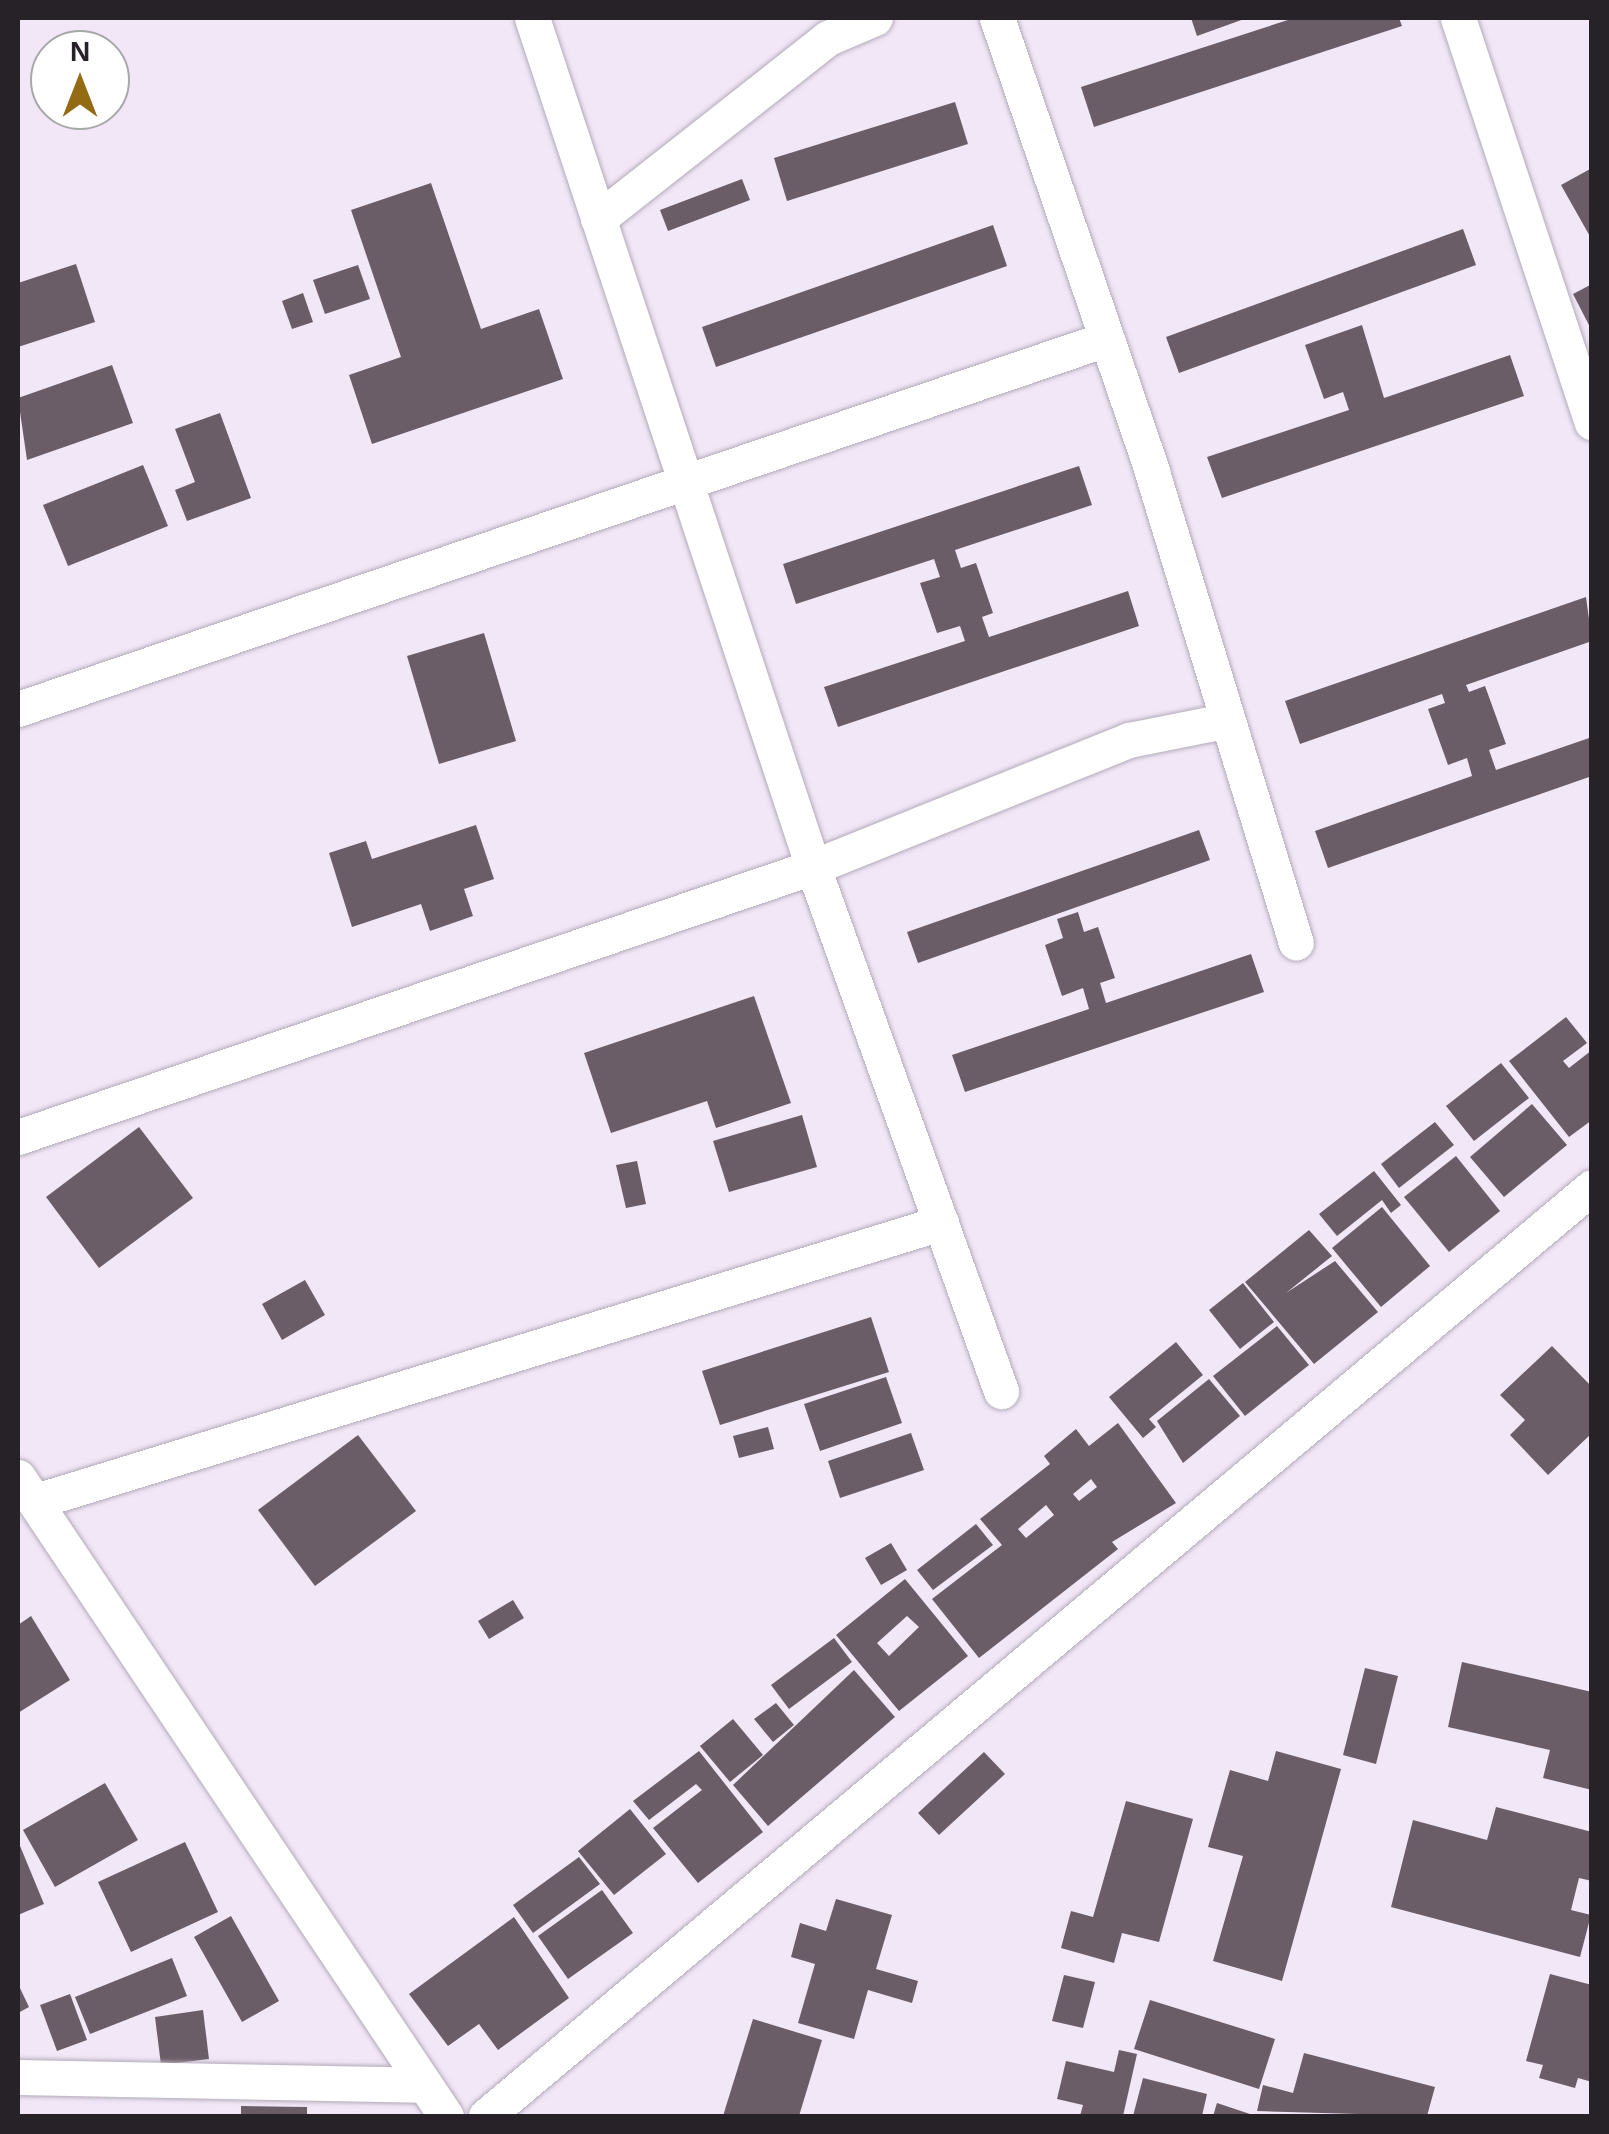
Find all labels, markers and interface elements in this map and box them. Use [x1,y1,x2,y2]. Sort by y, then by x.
north arrow [30,30,130,130]
text: N [70,36,90,67]

